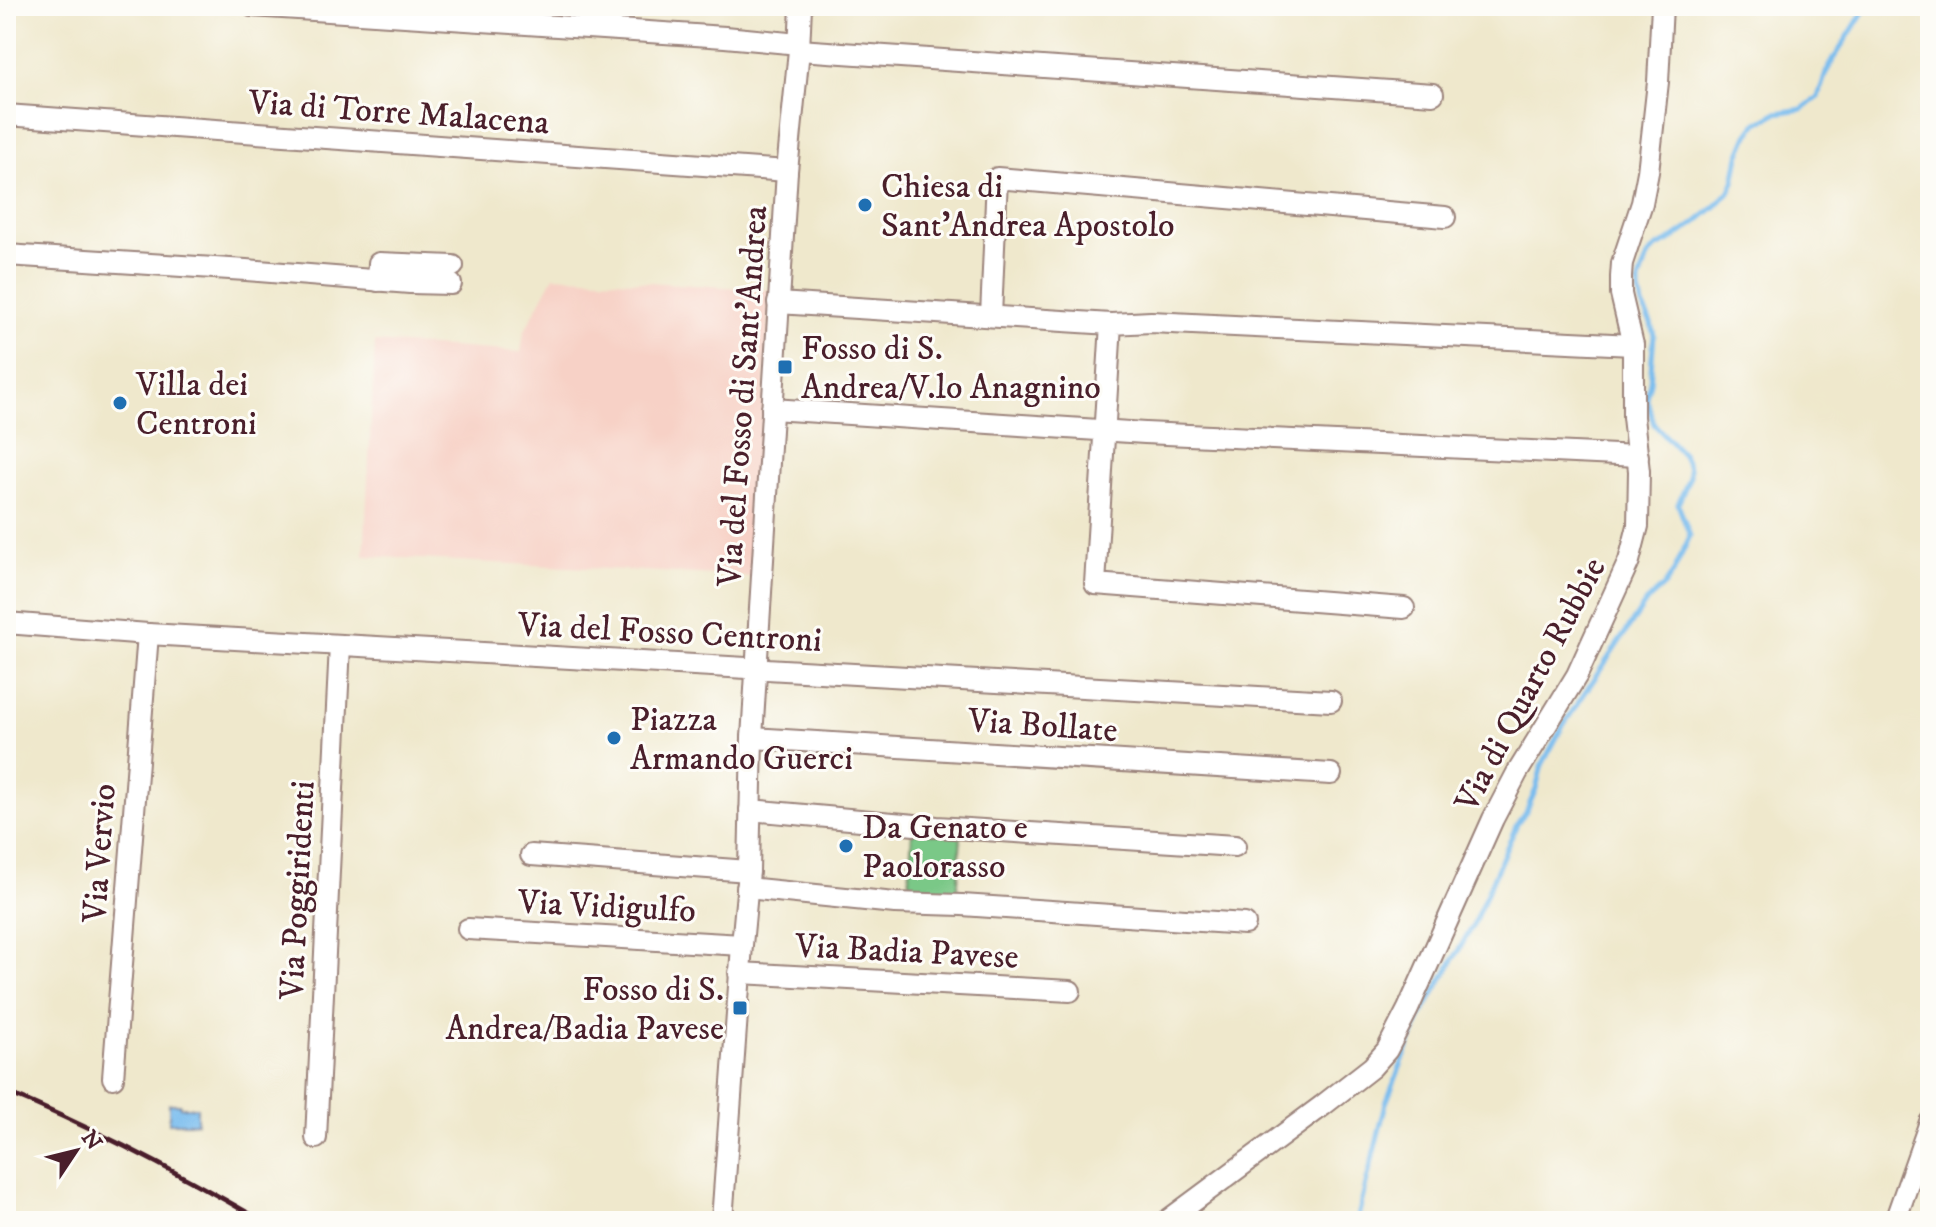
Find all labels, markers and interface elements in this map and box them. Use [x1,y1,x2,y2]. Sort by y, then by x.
street label: Via di Torre Malacena [246,81,551,144]
place label: Chiesa di Sant'Andrea Apostolo [881,166,1175,247]
marker: Chiesa di Sant'Andrea Apostolo [856,196,874,214]
street label: Via del Fosso di Sant'Andrea [709,204,777,589]
place label: Fosso di S. Andrea/V.lo Anagnino [801,328,1101,409]
marker: Fosso di S. Andrea/V.lo Anagnino [776,358,794,376]
place label: Villa dei Centroni [135,364,257,445]
marker: Villa dei Centroni [111,394,129,412]
street label: Via di Quarto Rubbie [1446,551,1615,820]
street label: Via del Fosso Centroni [516,604,823,662]
place label: Piazza Armando Guerci [630,699,853,780]
street label: Via Bollate [966,700,1119,752]
marker: Piazza Armando Guerci [605,729,623,747]
street label: Via Poggiridenti [271,780,325,1002]
street label: Via Vervio [74,782,126,925]
place label: Da Genato e Paolorasso [862,807,1028,888]
marker: Da Genato e Paolorasso [837,837,855,855]
street label: Via Vidigulfo [516,881,697,933]
street label: Via Badia Pavese [793,925,1020,979]
place label: Fosso di S. Andrea/Badia Pavese [445,969,724,1050]
marker: Fosso di S. Andrea/Badia Pavese [731,999,749,1017]
north arrow [36,1111,116,1191]
text: N [75,1125,107,1156]

